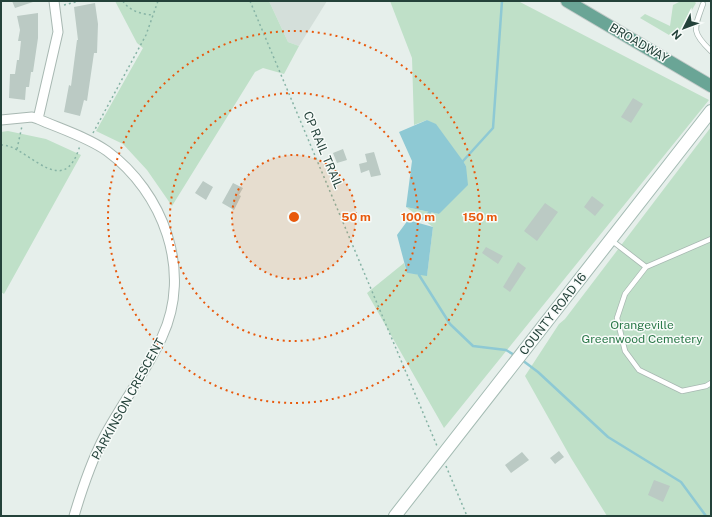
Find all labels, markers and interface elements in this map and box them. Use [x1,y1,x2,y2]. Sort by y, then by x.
north arrow [664,8,704,48]
street label: BROADWAY [607,20,672,66]
text: N [669,27,684,42]
street label: CP RAIL TRAIL [300,109,346,191]
centre of rings [287,210,301,224]
text: 50 m [341,210,371,224]
text: 100 m [401,210,435,224]
text: 150 m [463,210,497,224]
street label: COUNTY ROAD 16 [517,270,589,358]
park label: Orangeville Greenwood Cemetery [581,318,703,346]
street label: PARKINSON CRESCENT [89,336,167,462]

